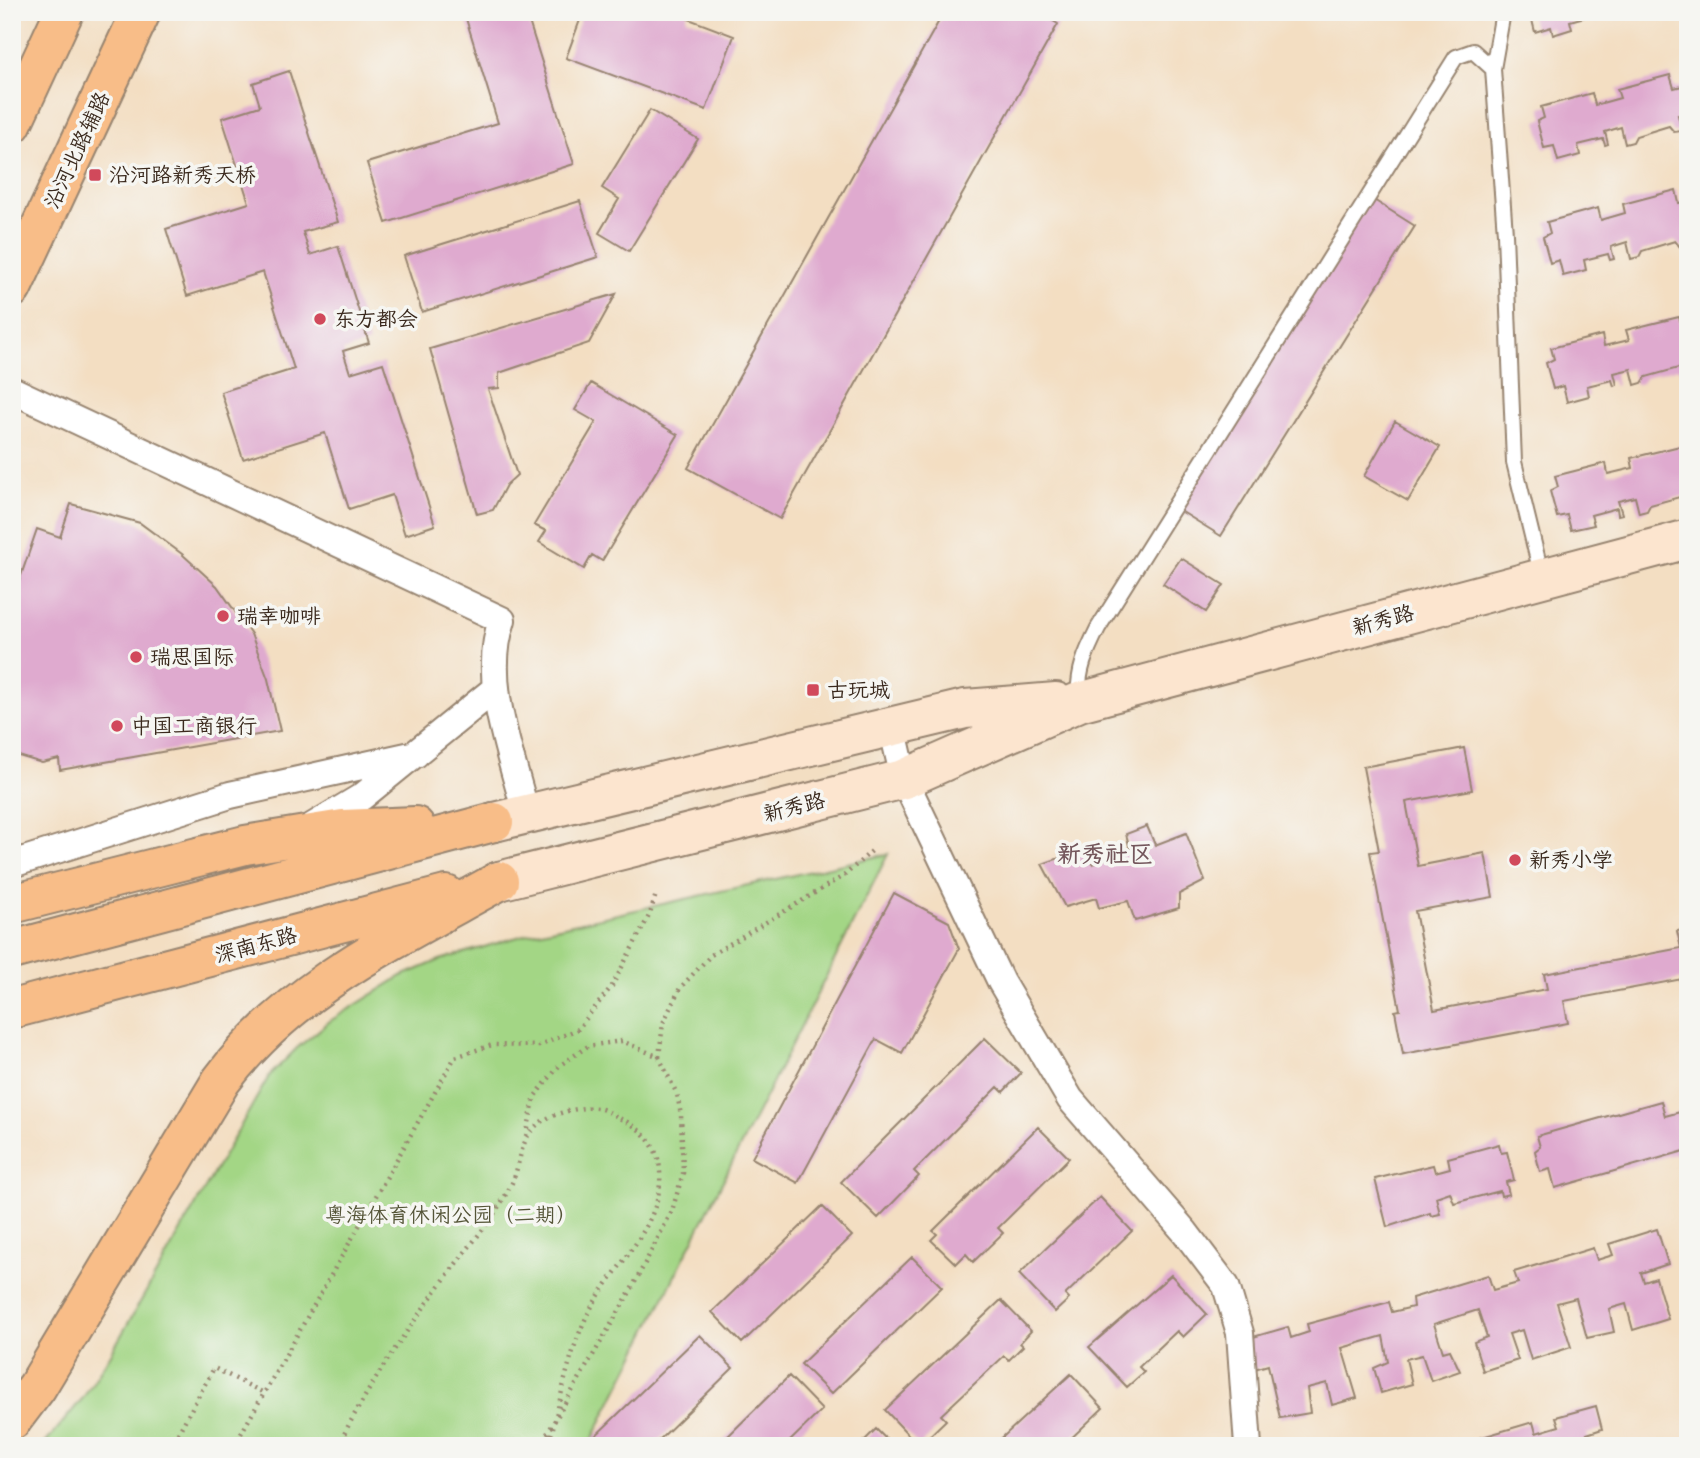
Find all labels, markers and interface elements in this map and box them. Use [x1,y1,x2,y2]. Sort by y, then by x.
street label: 沿河北路辅路 [38,87,116,213]
place label: 沿河路新秀天桥 [109,161,256,189]
marker: 沿河路新秀天桥 [87,167,103,183]
place label: 东方都会 [334,305,418,333]
marker: 东方都会 [312,311,328,327]
street label: 新秀路 [1349,598,1417,642]
place label: 瑞幸咖啡 [237,602,321,630]
marker: 瑞幸咖啡 [215,608,231,624]
place label: 瑞思国际 [150,643,234,671]
marker: 瑞思国际 [128,649,144,665]
place label: 古玩城 [827,676,890,704]
marker: 古玩城 [805,682,821,698]
place label: 中国工商银行 [131,712,257,740]
marker: 中国工商银行 [109,718,125,734]
street label: 新秀路 [760,786,828,828]
district label: 新秀社区 [1057,838,1153,870]
place label: 新秀小学 [1529,846,1613,874]
marker: 新秀小学 [1507,852,1523,868]
street label: 深南东路 [212,921,300,969]
park label: 粤海体育休闲公园（二期） [325,1201,577,1229]

